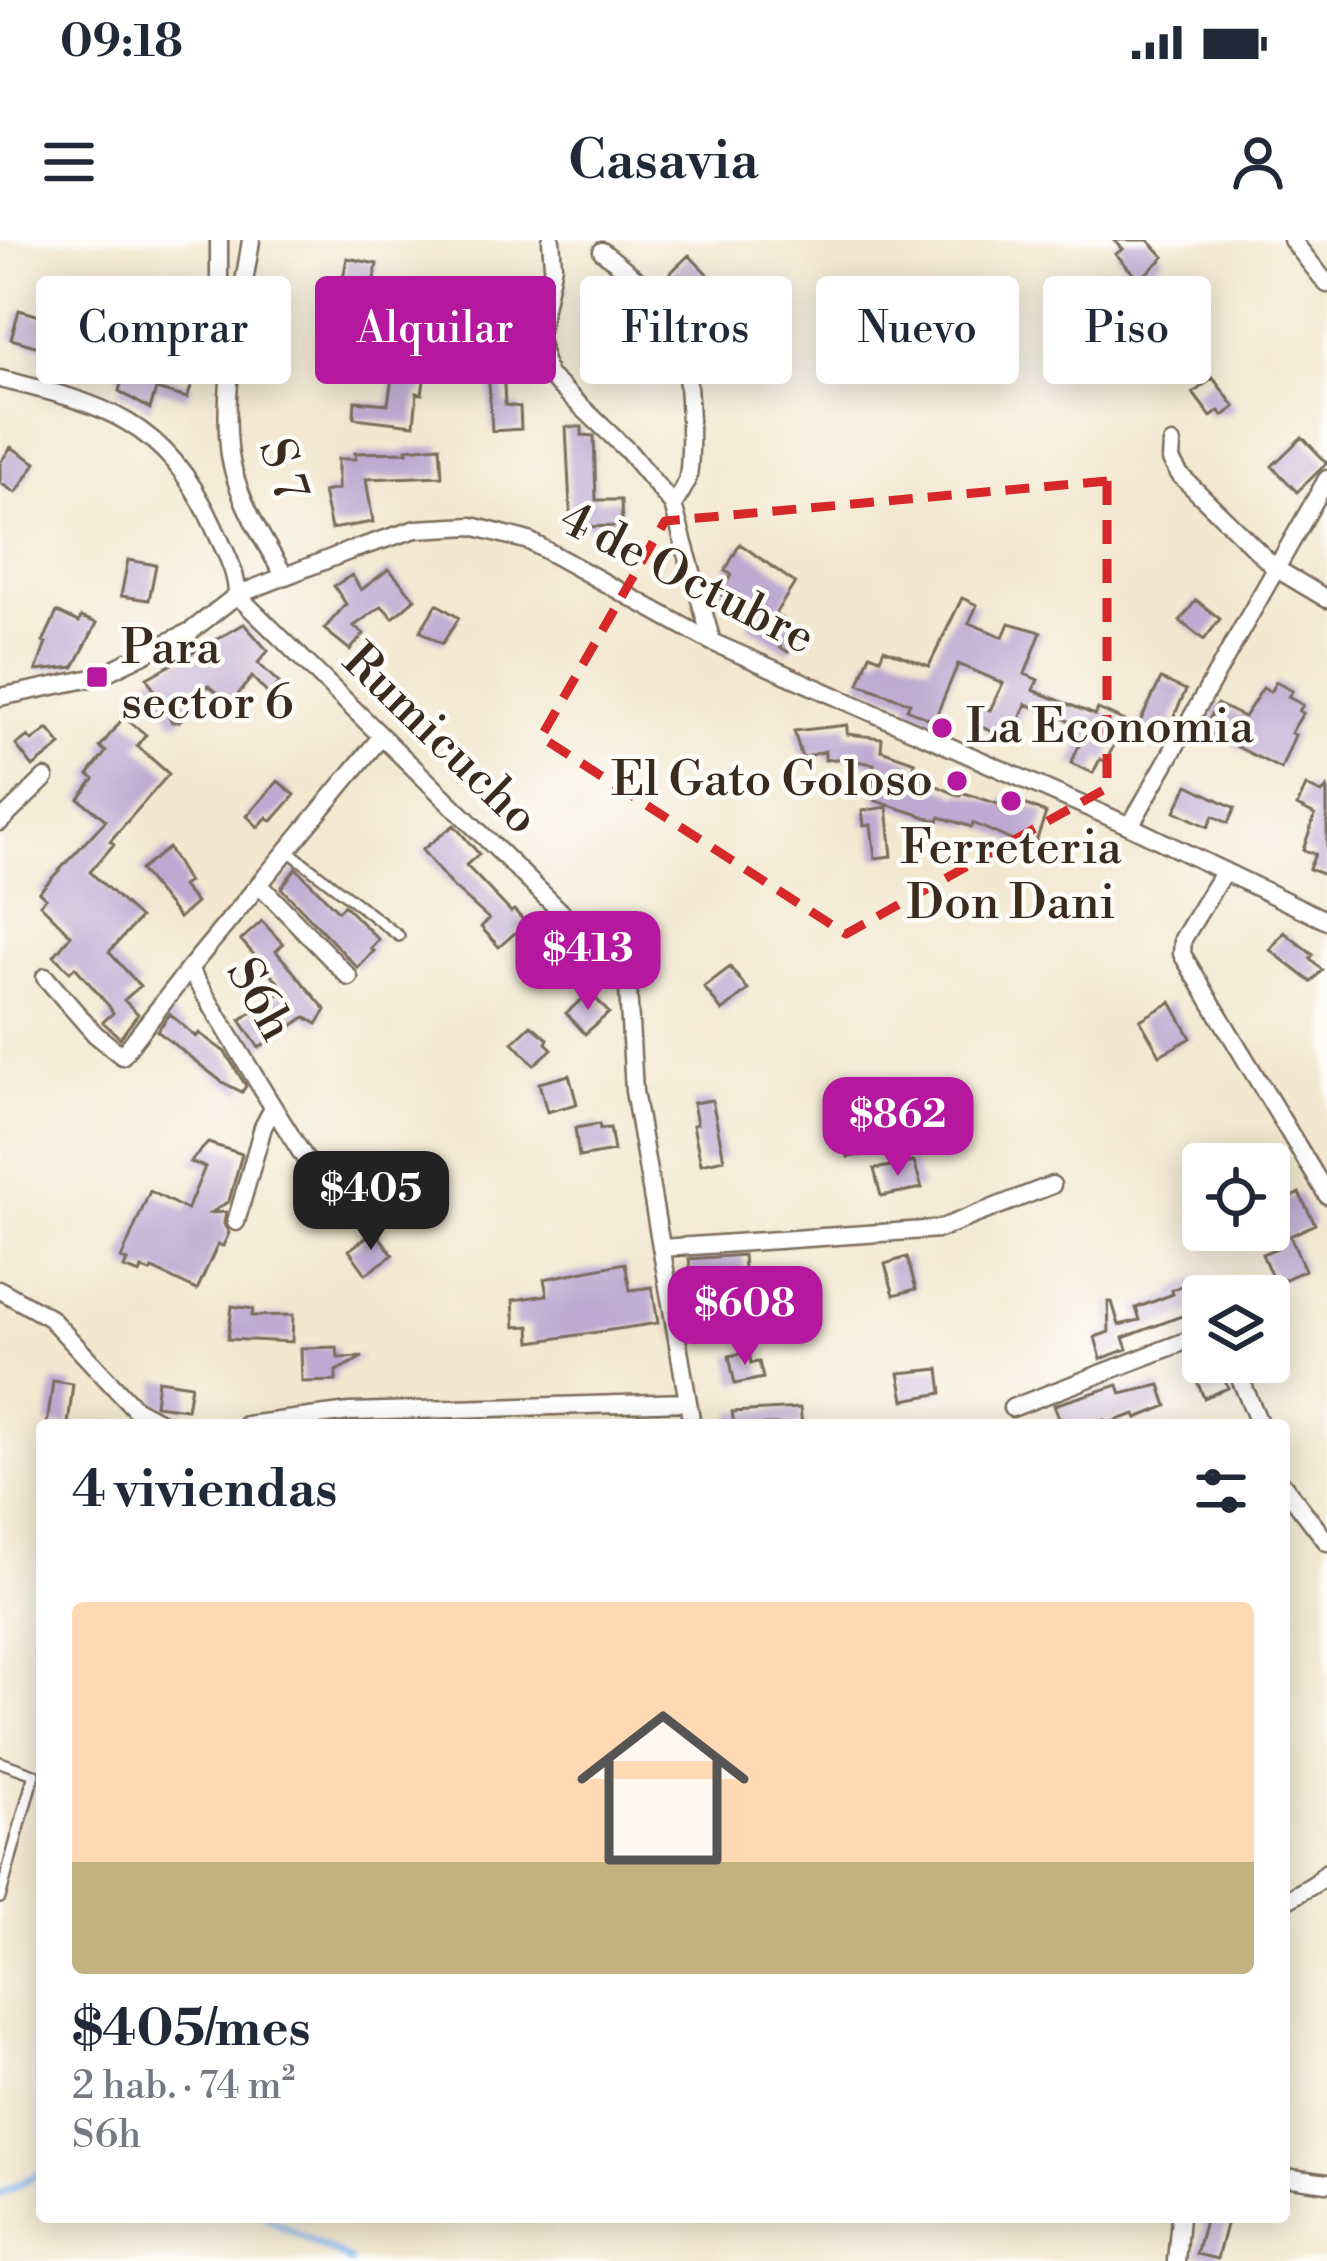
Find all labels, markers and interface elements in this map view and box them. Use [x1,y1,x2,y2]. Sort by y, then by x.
text: 09:18 [60,14,183,71]
text: Casavia [568,128,759,196]
icon: menu [36,129,102,195]
icon: person [1225,129,1291,195]
chip: Comprar [36,276,291,384]
chip: Alquilar [315,276,556,384]
chip: Filtros [580,276,792,384]
chip: Nuevo [816,276,1019,384]
chip: Piso [1043,276,1211,384]
street label: S 7 [244,431,320,509]
street label: 4 de Octubre [550,489,824,669]
place label: Para sector 6 [121,619,294,734]
street label: Rumicucho [329,632,551,848]
marker: Para sector 6 [84,664,110,690]
place label: La Economia [966,698,1255,758]
marker: La Economia [929,715,955,741]
place label: El Gato Goloso [611,751,933,811]
marker: El Gato Goloso [944,768,970,794]
marker: Ferreteria Don Dani [998,788,1024,814]
place label: Ferreteria Don Dani [900,819,1122,934]
pin: $413 [517,911,659,1013]
text: $413 [542,925,634,974]
street label: S6h [212,948,306,1052]
pin: $862 [827,1077,969,1179]
text: $862 [850,1091,946,1140]
map controls [1182,1143,1290,1383]
button: locate [1182,1143,1290,1251]
pin: $405 [300,1151,442,1253]
text: $405 [320,1165,422,1214]
pin: $608 [674,1266,816,1368]
button: layers [1182,1275,1290,1383]
text: $608 [695,1280,795,1329]
icon: filters [1188,1458,1254,1524]
text: 4 viviendas [72,1459,337,1523]
icon: home [555,1680,771,1896]
text: $405/mes [72,1998,311,2062]
text: 2 hab. · 74 m² [72,2062,295,2111]
text: S6h [72,2111,141,2160]

